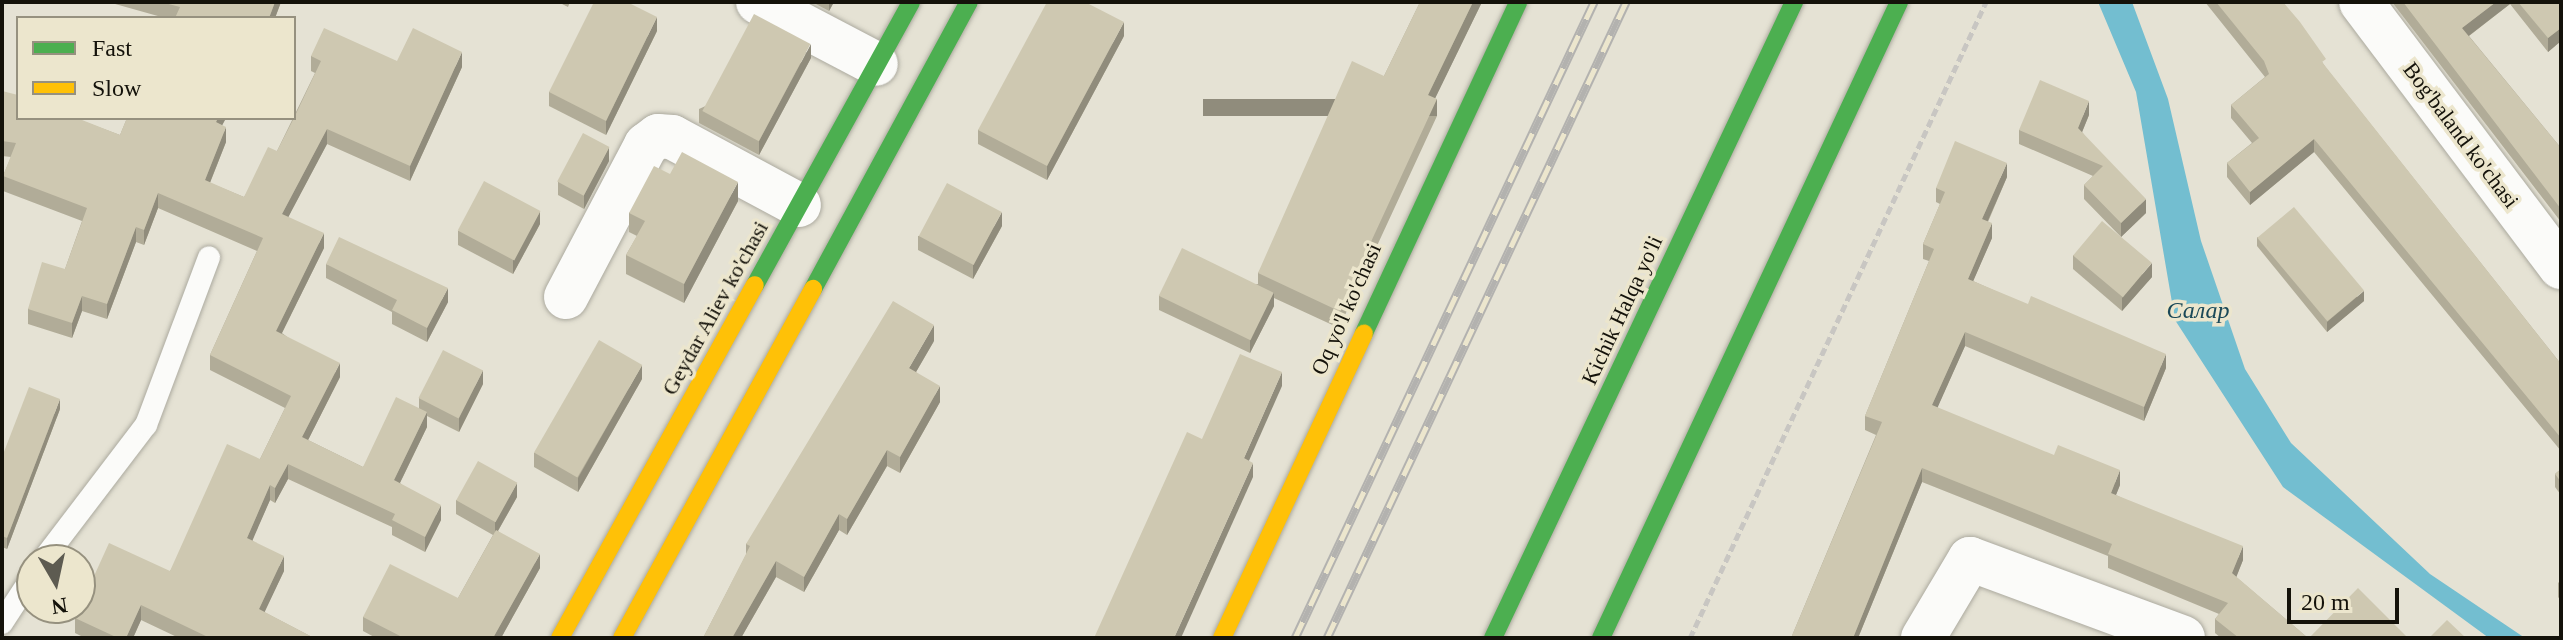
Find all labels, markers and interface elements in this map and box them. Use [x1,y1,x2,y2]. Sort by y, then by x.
legend [16,16,296,120]
text: Fast [92,35,132,61]
street label: Bog'baland ko'chasi [2398,57,2524,213]
text: Slow [92,75,141,101]
street label: Geydar Aliev ko'chasi [656,216,774,400]
street label: Kichik Halqa yo'li [1576,231,1668,389]
street label: Oq yo'l ko'chasi [1305,239,1387,379]
water label: Салар [2167,297,2229,325]
north arrow [16,544,96,624]
scale bar [2291,572,2403,622]
text: 20 m [2301,589,2350,615]
text: N [50,593,69,620]

